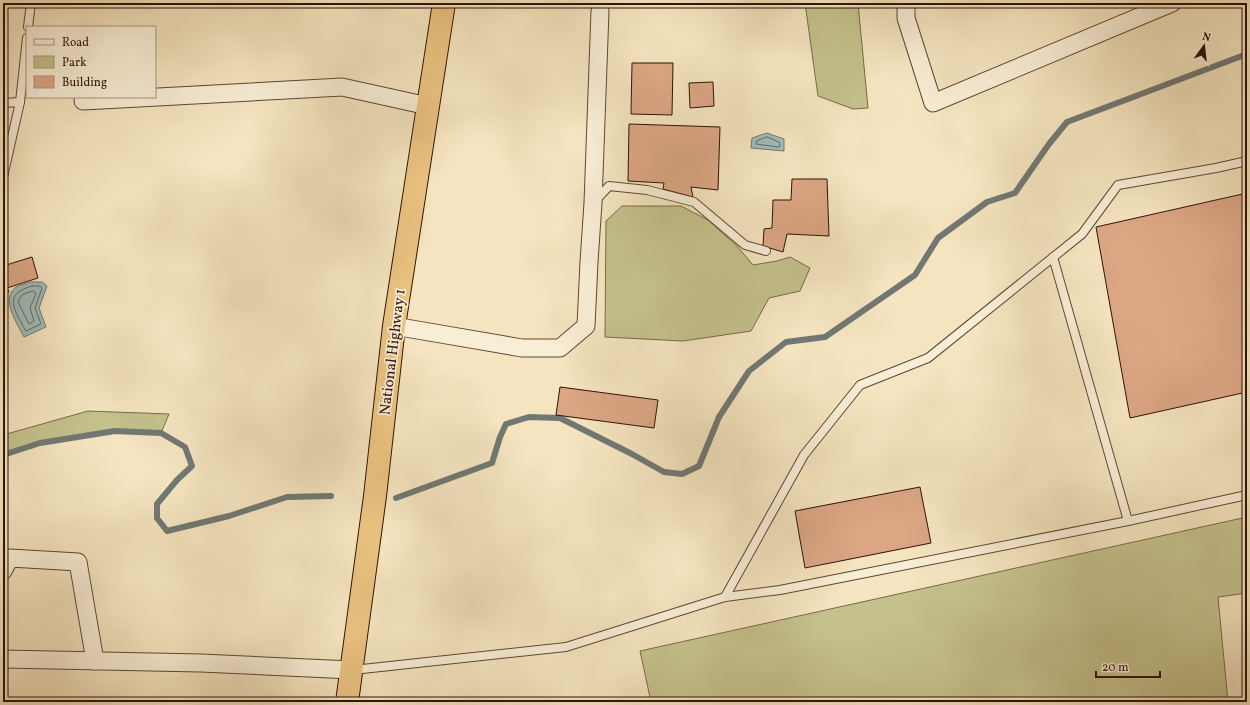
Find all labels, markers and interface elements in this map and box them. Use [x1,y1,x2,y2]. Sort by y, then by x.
legend [26,26,156,98]
north arrow [1184,26,1224,66]
text: N [1200,30,1212,46]
text: Road [62,35,89,51]
text: Park [62,55,87,71]
text: Building [62,75,107,91]
street label: National Highway 1 [375,288,412,416]
scale bar [1096,653,1160,679]
text: 20 m [1102,660,1129,676]

